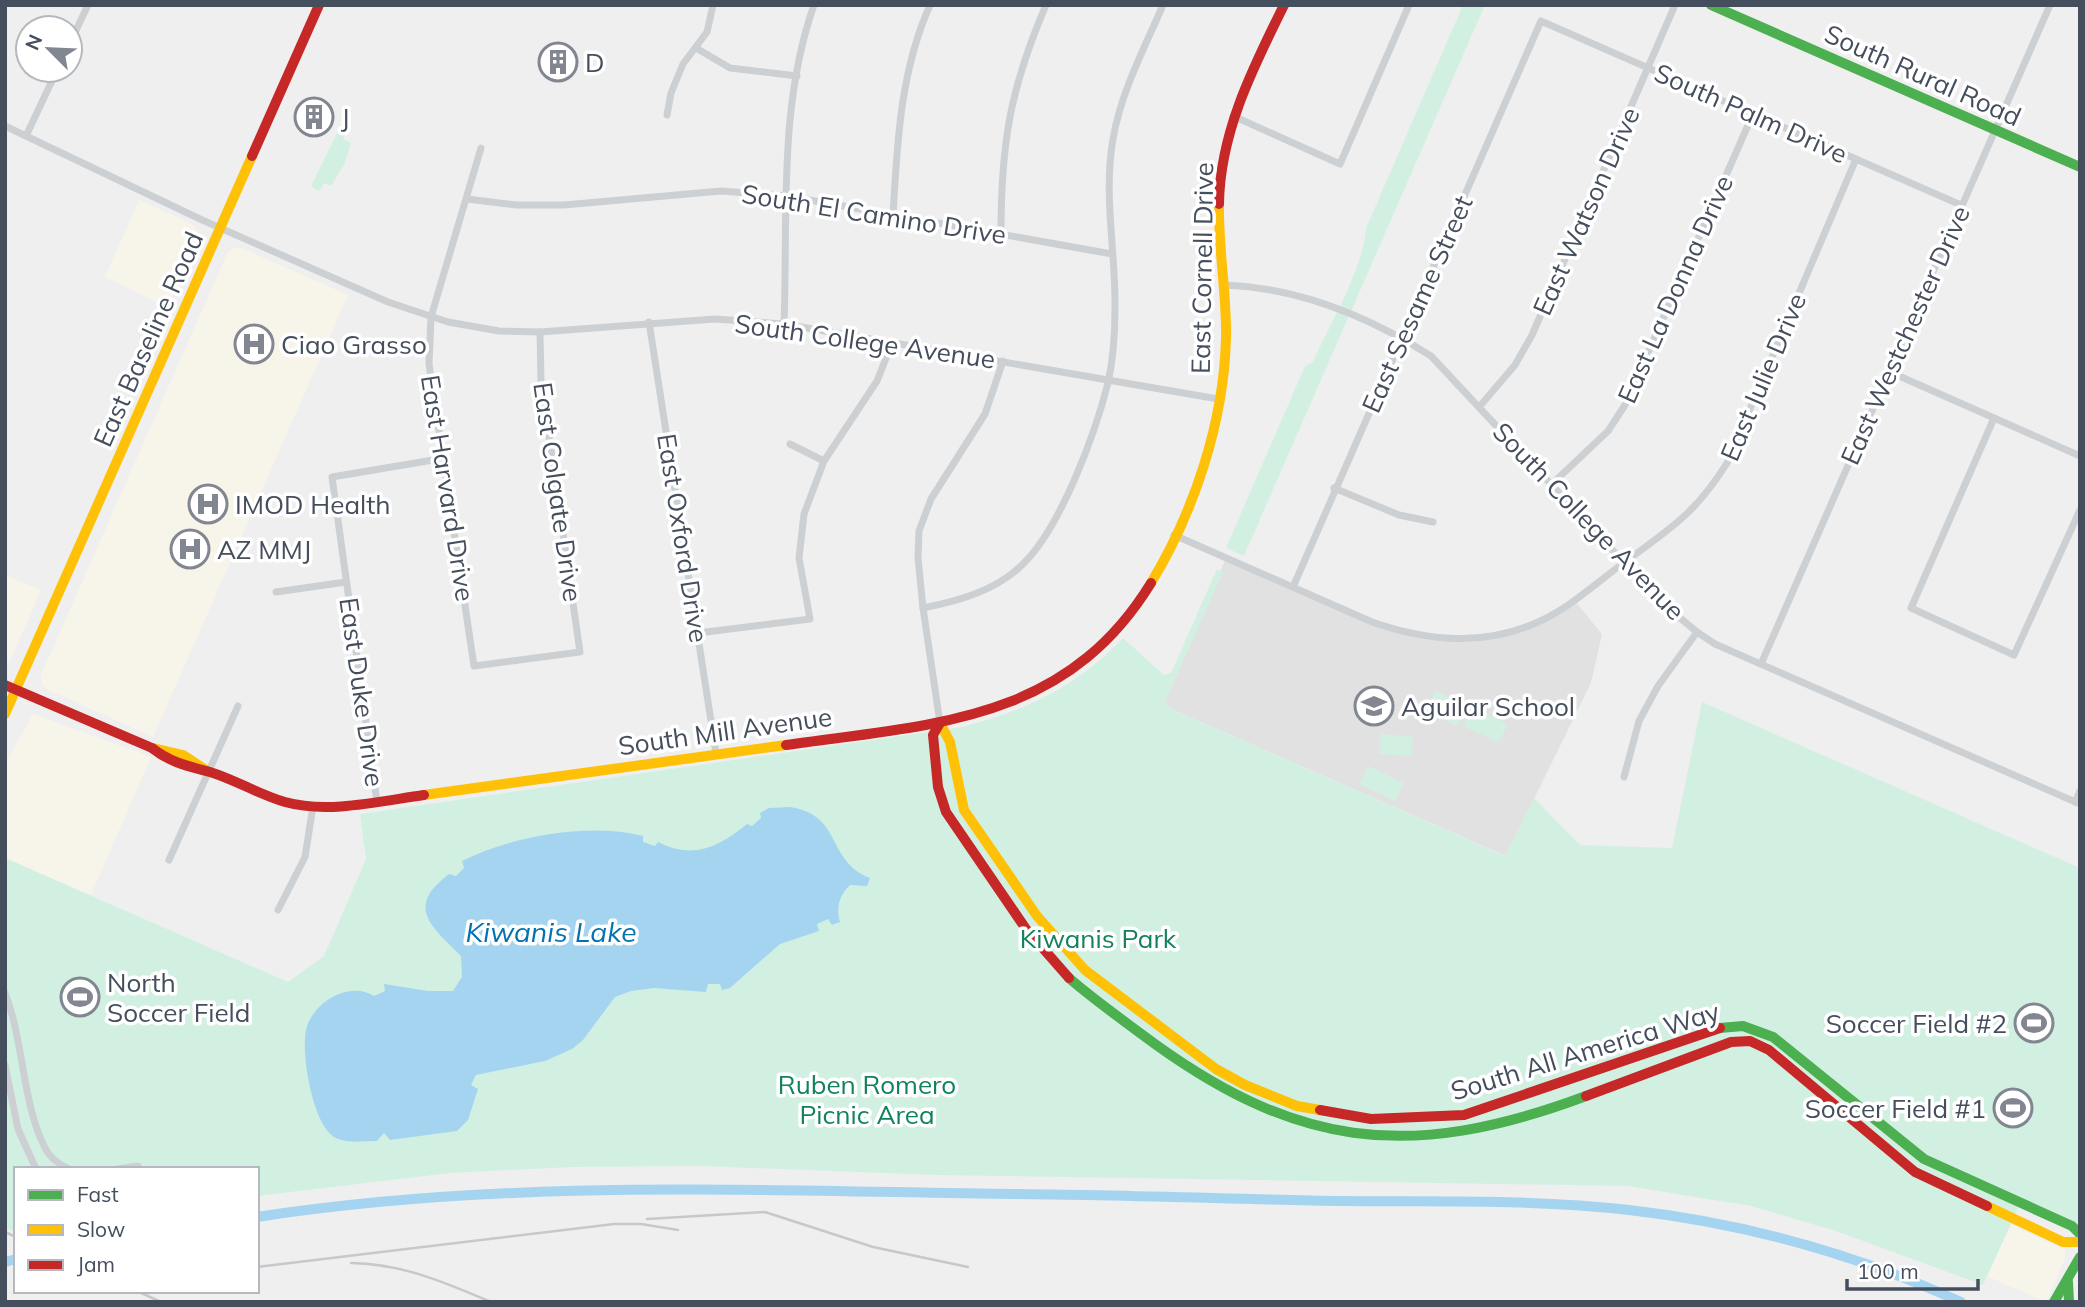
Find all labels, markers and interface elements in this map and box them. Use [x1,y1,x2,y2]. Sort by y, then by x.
north arrow [14,14,84,84]
street label: South Rural Road [1820,17,2026,133]
text: N [20,31,47,54]
building icon: D [537,41,579,83]
place label: D [585,46,604,79]
street label: South Palm Drive [1649,56,1853,170]
building icon: J [293,96,335,138]
place label: J [341,101,350,134]
street label: East Watson Drive [1525,102,1647,320]
street label: East Cornell Drive [1184,162,1220,374]
street label: East La Donna Drive [1610,170,1740,408]
street label: South El Camino Drive [740,177,1008,251]
street label: East Sesame Street [1354,190,1480,418]
street label: East Westchester Drive [1833,200,1977,470]
street label: East Baseline Road [86,226,210,452]
street label: East Julie Drive [1713,288,1813,466]
street label: South College Avenue [733,306,997,376]
hospital icon: Ciao Grasso [233,323,275,365]
place label: Ciao Grasso [281,328,427,361]
street label: East Harvard Drive [414,372,482,604]
street label: East Colgate Drive [526,380,590,604]
street label: South College Avenue [1486,415,1692,627]
street label: East Oxford Drive [650,431,716,645]
hospital icon: IMOD Health [187,483,229,525]
place label: IMOD Health [235,488,391,521]
hospital icon: AZ MMJ [169,528,211,570]
place label: AZ MMJ [217,533,311,566]
street label: East Duke Drive [332,595,392,789]
school or university icon: Aguilar School [1353,685,1395,727]
place label: Aguilar School [1401,690,1575,723]
street label: South Mill Avenue [616,700,834,762]
water label: Kiwanis Lake [466,914,636,949]
park label: Kiwanis Park [1020,922,1177,955]
place label: North Soccer Field [107,966,250,1029]
sports icon: North Soccer Field [59,976,101,1018]
street label: South All America Way [1447,994,1723,1108]
sports icon: Soccer Field #2 [2013,1002,2055,1044]
place label: Soccer Field #2 [1826,1007,2007,1040]
park label: Ruben Romero Picnic Area [778,1068,956,1131]
sports icon: Soccer Field #1 [1992,1087,2034,1129]
place label: Soccer Field #1 [1805,1092,1986,1125]
legend [14,1167,259,1293]
text: Fast [77,1181,119,1207]
text: Slow [77,1216,125,1242]
scale bar [1847,1248,1978,1292]
text: Jam [77,1251,115,1277]
text: 100 m [1857,1258,1919,1284]

